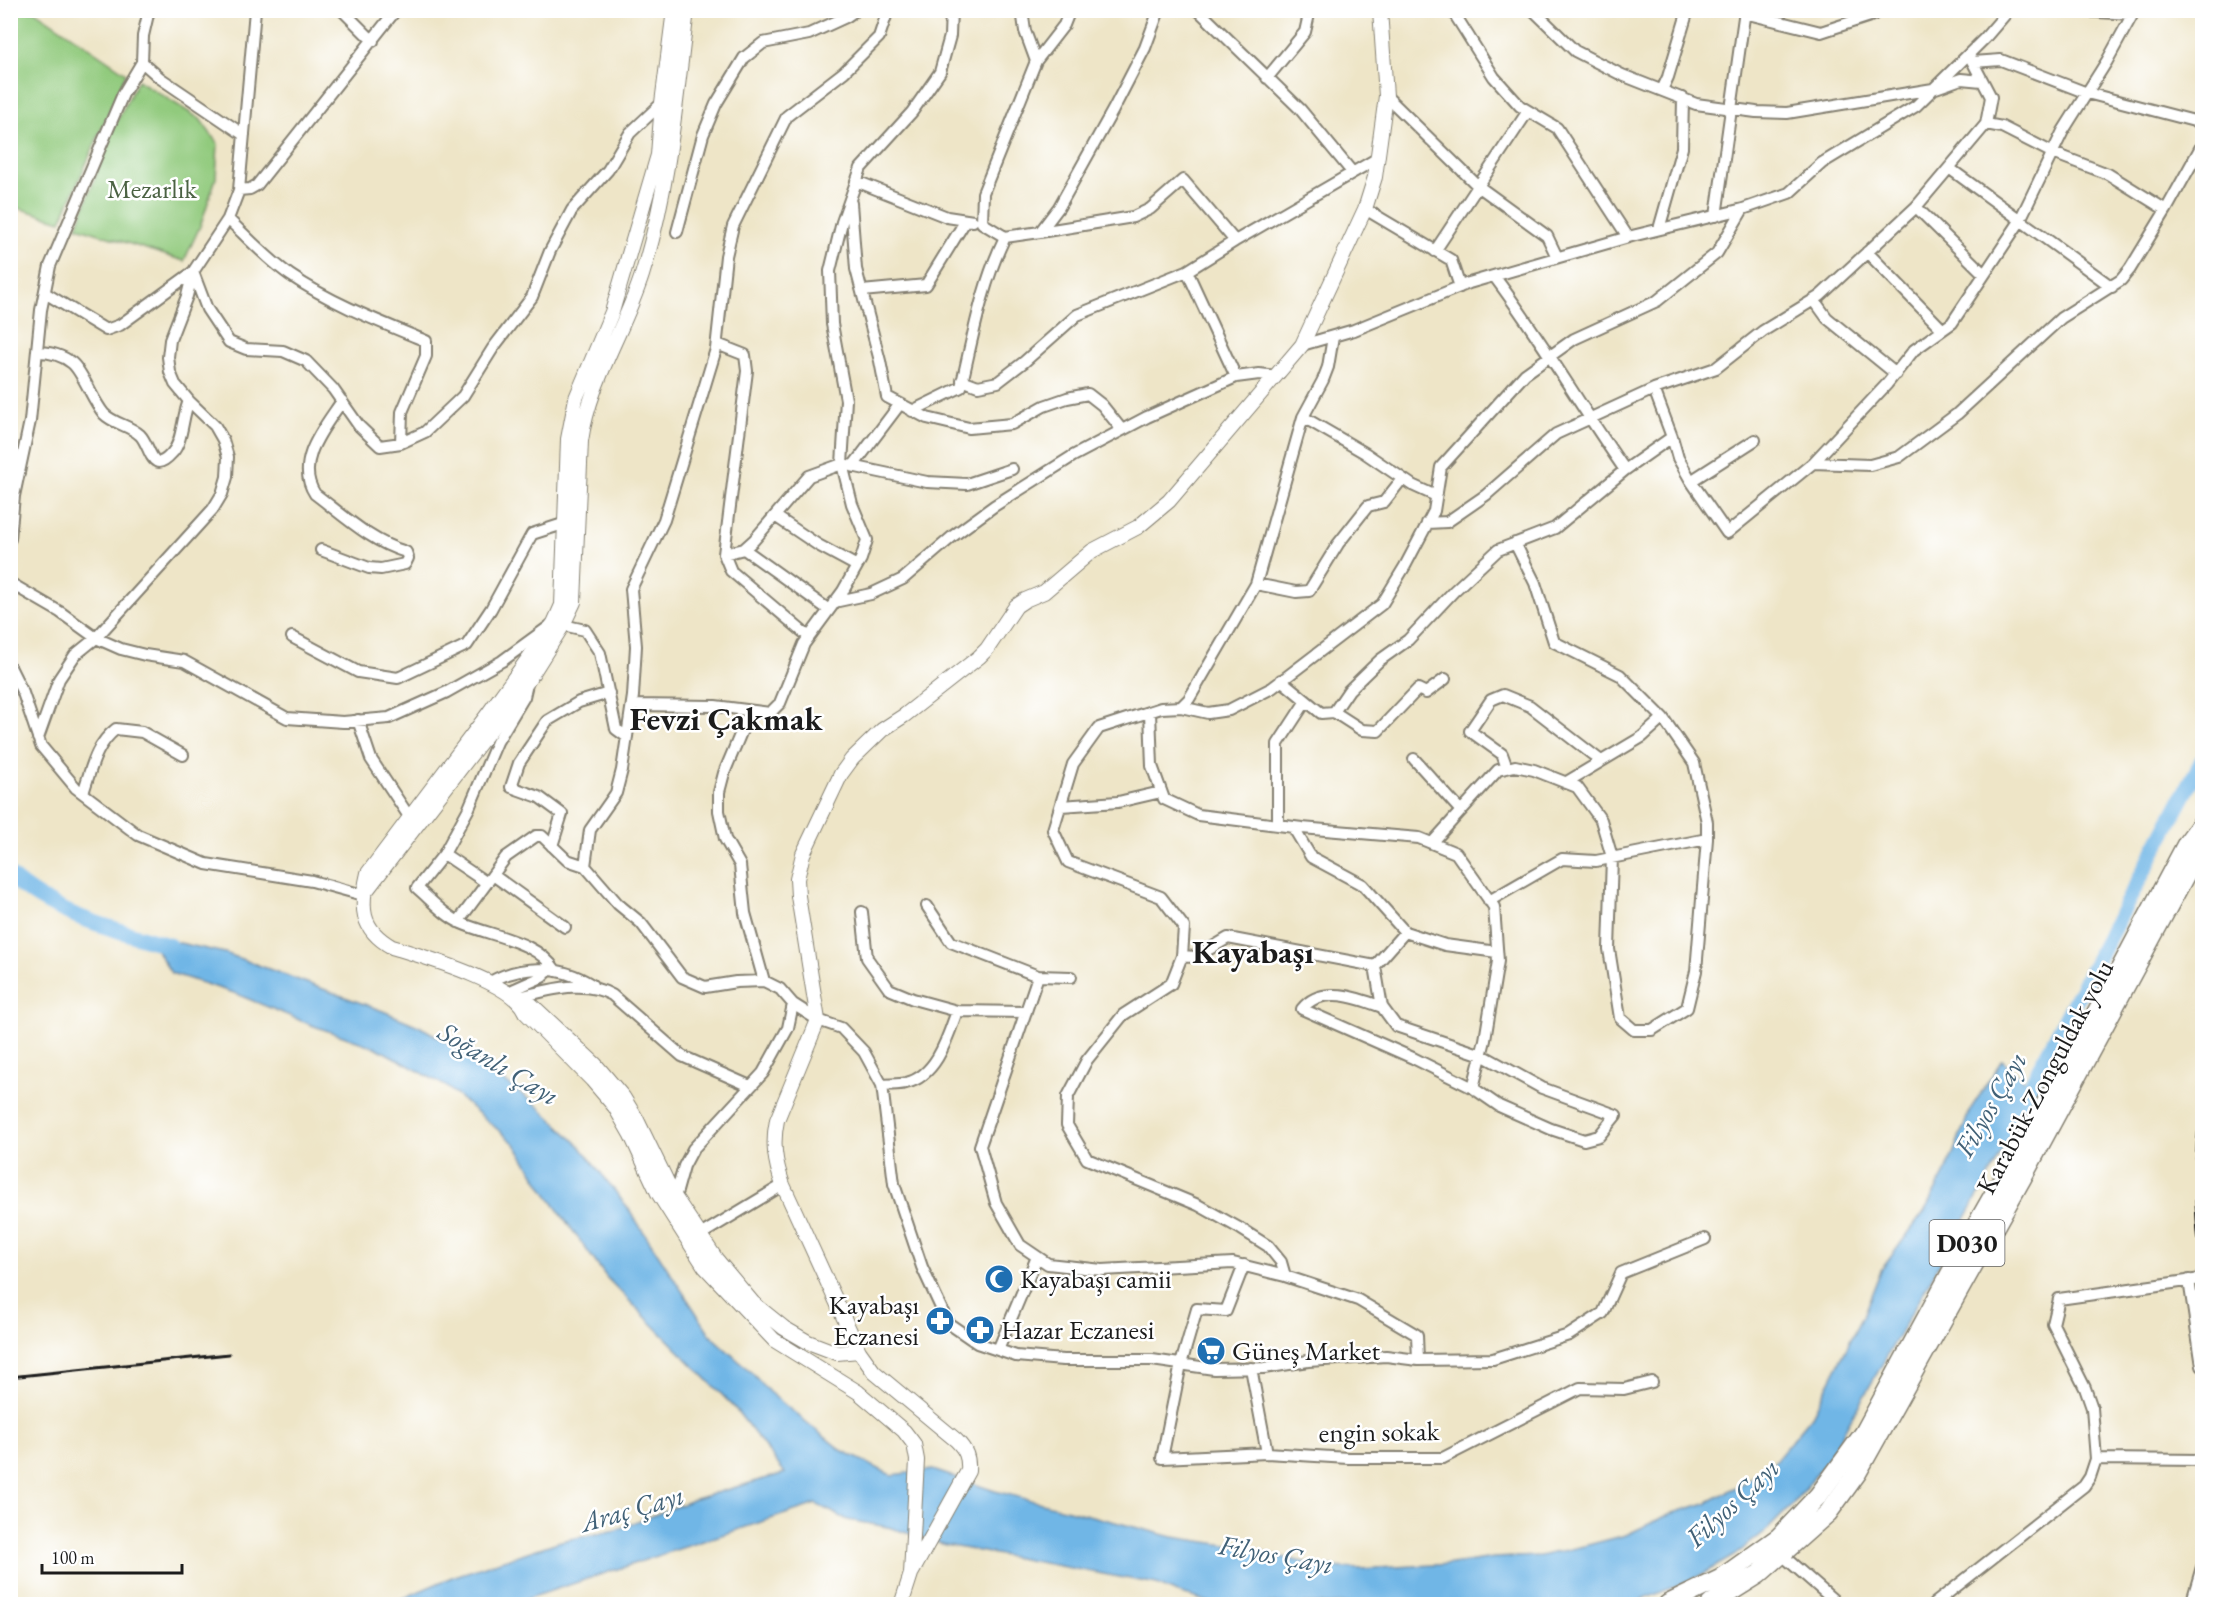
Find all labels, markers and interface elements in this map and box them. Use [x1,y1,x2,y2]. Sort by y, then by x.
park label: Mezarlık [107,171,197,206]
district label: Fevzi Çakmak [630,697,823,740]
district label: Kayabaşı [1192,930,1314,973]
street label: Karabük-Zonguldak yolu [1968,953,2121,1200]
water label: Soğanlı Çayı [431,1012,566,1113]
water label: Filyos Çayı [1945,1045,2034,1164]
road number: D030 [1930,1220,2004,1266]
place label: Kayabaşı camii [1020,1261,1172,1296]
mosque icon: Kayabaşı camii [983,1263,1015,1295]
place label: Kayabaşı Eczanesi [828,1287,919,1353]
pharmacy icon: Kayabaşı Eczanesi [924,1305,956,1337]
place label: Hazar Eczanesi [1001,1312,1155,1347]
pharmacy icon: Hazar Eczanesi [964,1314,996,1346]
place label: Güneş Market [1232,1333,1381,1368]
supermarket icon: Güneş Market [1195,1335,1227,1367]
street label: engin sokak [1318,1413,1440,1450]
water label: Filyos Çayı [1677,1449,1787,1555]
water label: Araç Çayı [574,1476,688,1540]
water label: Filyos Çayı [1215,1526,1336,1582]
scale bar [42,1537,182,1575]
text: 100 m [51,1546,95,1569]

